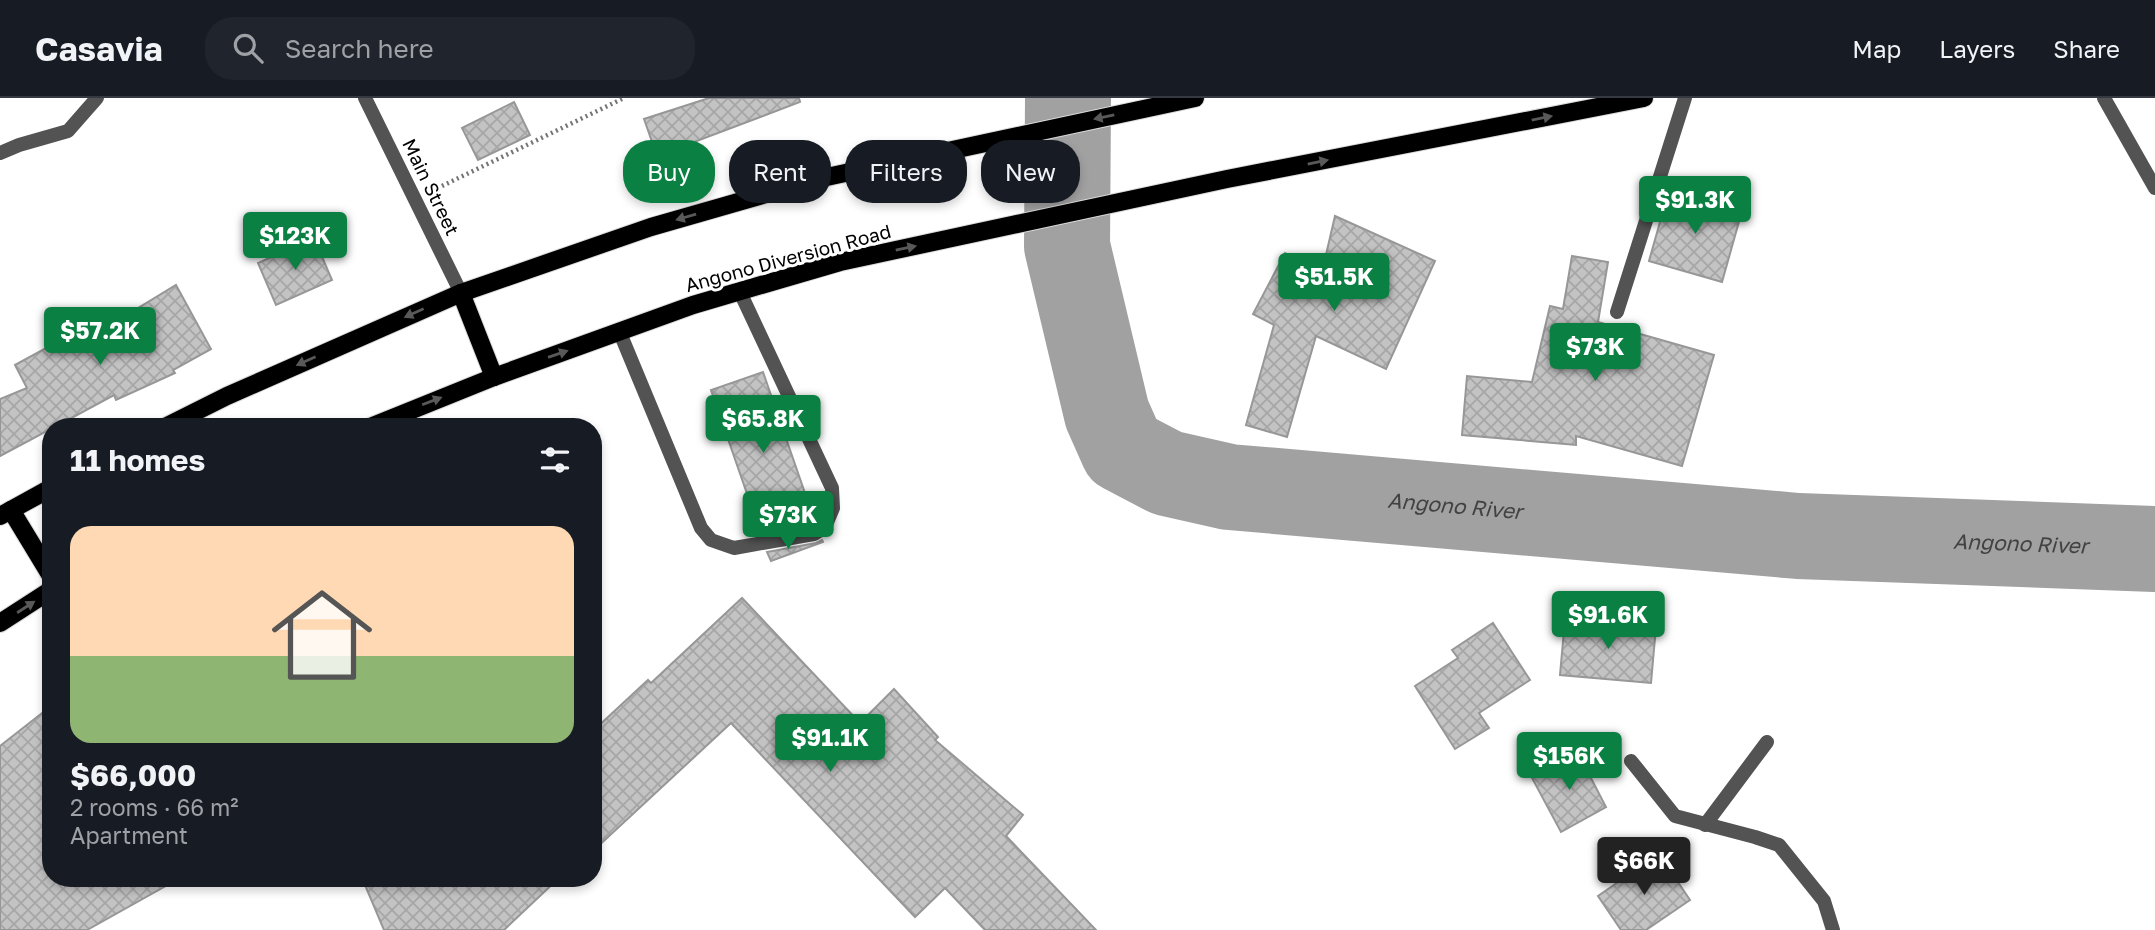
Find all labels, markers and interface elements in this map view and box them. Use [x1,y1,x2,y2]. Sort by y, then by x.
search box [205,17,695,80]
text: Casavia [35,29,163,68]
icon: search [229,29,267,67]
text: Search here [285,33,434,64]
text: Map [1852,34,1901,63]
text: Layers [1939,34,2015,63]
text: Share [2053,34,2120,63]
one-way arrow [1093,112,1115,123]
one-way arrow [1531,112,1553,123]
street label: Main Street [398,135,465,239]
chip: Buy [623,140,715,203]
chip: Rent [729,140,831,203]
chip: Filters [845,140,967,203]
chip: New [981,140,1080,203]
one-way arrow [1307,156,1329,167]
pin: $91.3K [1638,176,1752,236]
text: $91.3K [1655,185,1735,213]
pin: $123K [246,212,344,272]
one-way arrow [675,213,696,223]
street label: Angono Diversion Road [683,219,893,296]
text: $123K [259,221,331,249]
one-way arrow [895,242,917,253]
pin: $51.5K [1277,254,1391,313]
text: $51.5K [1294,262,1374,290]
pin: $57.2K [43,308,157,367]
one-way arrow [404,308,425,319]
text: $57.2K [60,316,140,344]
pin: $73K [1554,324,1636,383]
text: $73K [1566,332,1624,360]
one-way arrow [548,348,569,359]
one-way arrow [296,355,316,367]
one-way arrow [421,396,442,407]
pin: $65.8K [706,396,820,455]
text: $65.8K [722,404,804,432]
icon: filters [536,441,574,479]
text: 11 homes [70,442,205,478]
water label: Angono River [1387,487,1526,524]
pin: $73K [747,491,829,551]
text: $73K [759,500,817,528]
water label: Angono River [1953,528,2091,559]
icon: home [259,572,385,698]
pin: $91.6K [1551,592,1665,651]
one-way arrow [16,600,35,613]
text: $91.6K [1568,600,1648,628]
pin: $91.1K [773,714,887,774]
text: $91.1K [791,723,869,751]
pin: $156K [1520,732,1618,792]
text: $156K [1533,741,1605,769]
text: $66,000 [70,757,196,793]
text: 2 rooms · 66 m² [70,793,239,821]
text: Apartment [70,821,188,849]
pin: $66K [1603,838,1685,897]
text: $66K [1613,846,1675,874]

